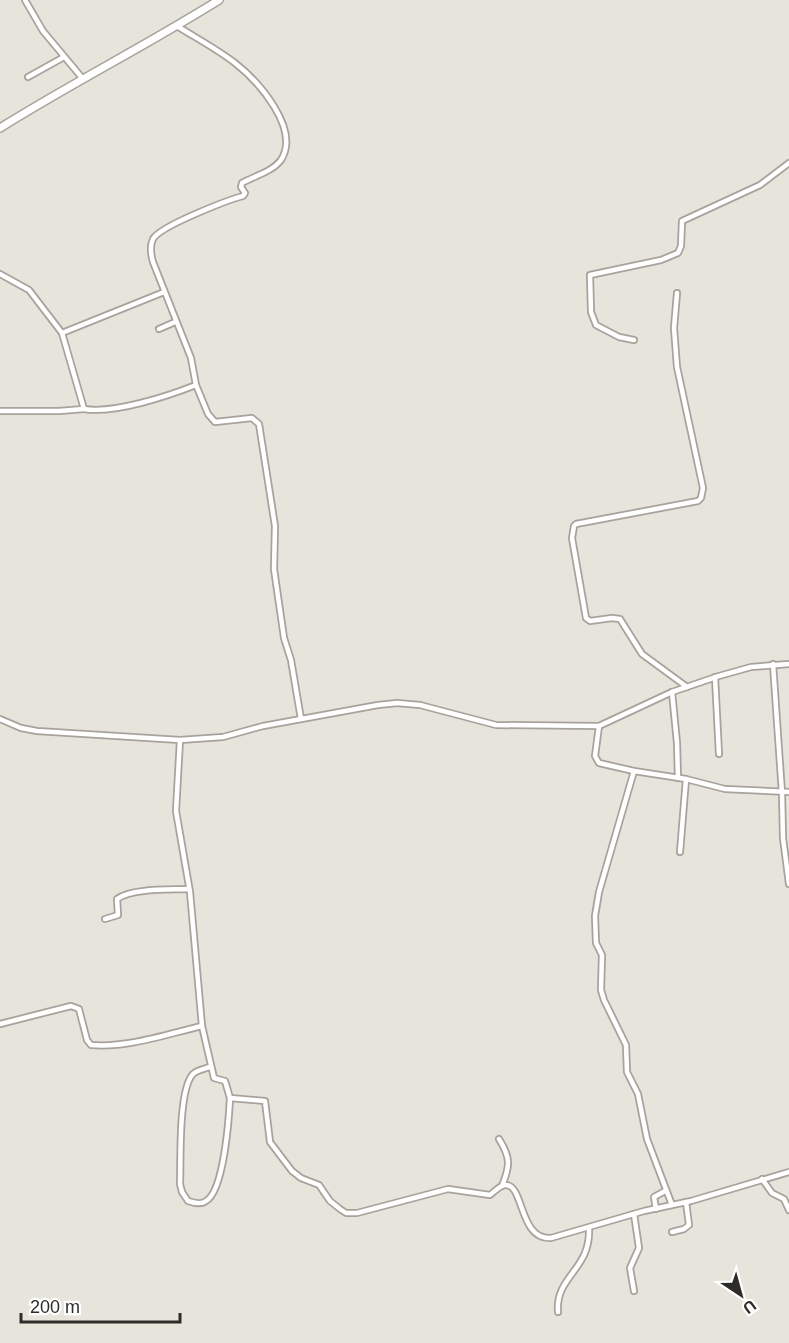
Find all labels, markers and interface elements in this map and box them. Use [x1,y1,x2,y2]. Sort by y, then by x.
north arrow [711,1265,771,1325]
scale bar [21,1286,180,1324]
text: U [740,1296,759,1317]
text: 200 m [30,1297,80,1317]

